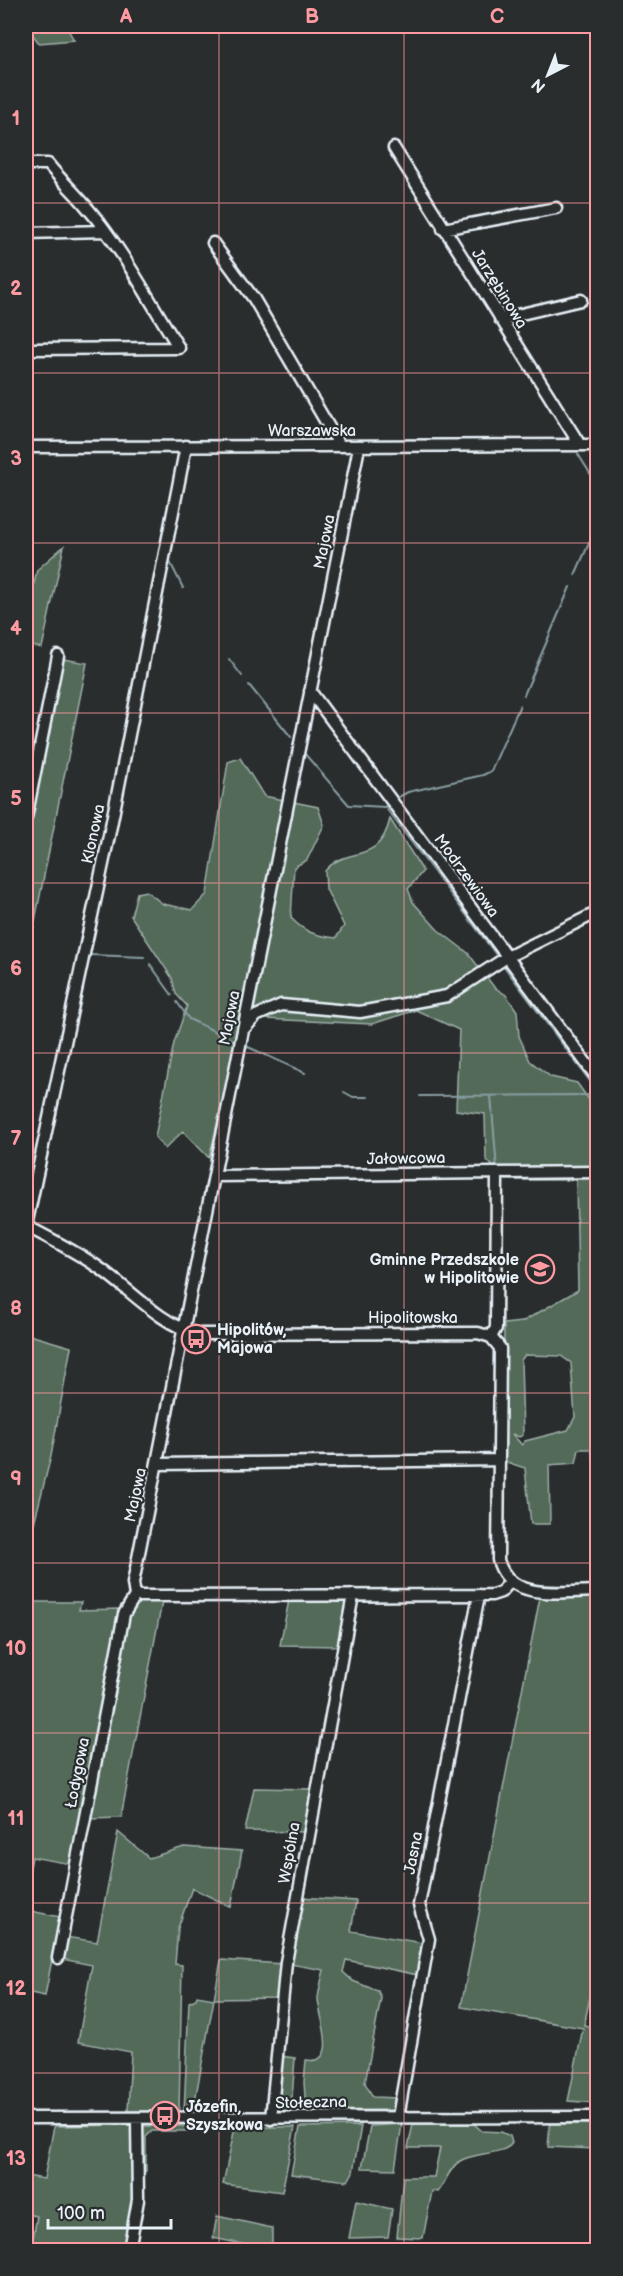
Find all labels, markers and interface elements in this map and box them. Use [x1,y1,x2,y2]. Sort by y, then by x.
text: A [119,5,133,29]
text: B [305,5,319,29]
text: C [490,5,504,29]
north arrow [518,45,578,105]
text: N [528,74,550,96]
text: 1 [12,107,20,131]
street label: Jarzębinowa [467,246,531,332]
text: 2 [10,277,22,301]
street label: Warszawska [268,422,356,441]
text: 3 [10,447,22,471]
street label: Majowa [310,513,340,571]
text: 4 [10,617,22,641]
text: 5 [10,787,22,811]
street label: Klonowa [78,802,110,866]
street label: Modrzewiowa [429,831,503,921]
text: 6 [10,957,22,981]
street label: Majowa [215,989,245,1047]
text: 7 [10,1127,22,1151]
street label: Jałowcowa [366,1149,446,1169]
place label: Gminne Przedszkole w Hipolitowie [370,1251,519,1288]
school or university icon: Gminne Przedszkole w Hipolitowie [524,1253,556,1285]
text: 8 [10,1297,22,1321]
street label: Hipolitowska [368,1309,458,1328]
place label: Hipolitów, Majowa [217,1321,287,1358]
bus stop icon: Hipolitów, Majowa [180,1323,212,1355]
street label: Majowa [121,1466,151,1524]
text: 9 [10,1467,22,1491]
text: 10 [6,1637,26,1661]
street label: Łodygowa [62,1736,94,1810]
text: 11 [8,1807,24,1831]
street label: Wspólna [275,1821,305,1885]
street label: Jasna [401,1830,427,1876]
text: 12 [6,1977,26,2001]
street label: Stołeczna [275,2093,347,2113]
place label: Józefin, Szyszkowa [186,2098,263,2135]
bus stop icon: Józefin, Szyszkowa [149,2100,181,2132]
text: 13 [6,2147,26,2171]
scale bar [48,2192,171,2230]
text: 100 m [57,2203,105,2224]

